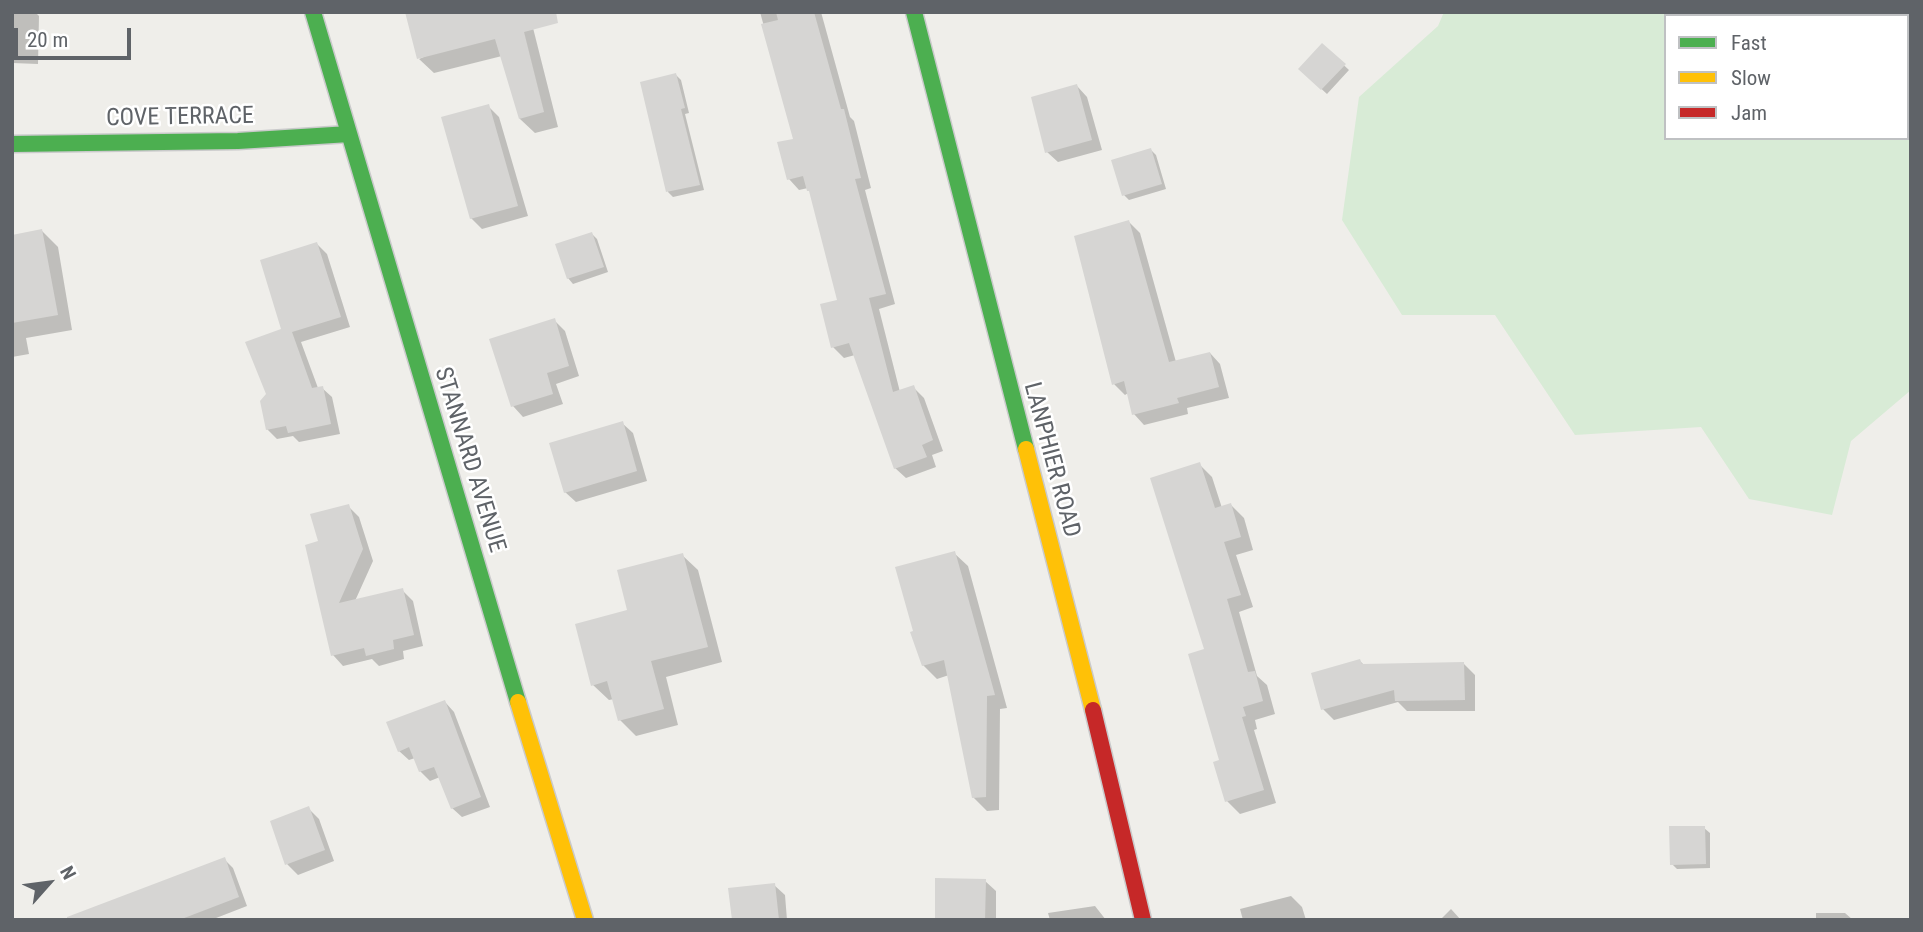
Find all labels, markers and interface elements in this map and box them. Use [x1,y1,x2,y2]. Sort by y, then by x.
scale bar [18,14,135,58]
legend [1664,14,1909,140]
text: 20 m [27,28,68,52]
text: Fast [1731,31,1767,55]
text: Slow [1731,66,1771,90]
text: Jam [1731,101,1767,125]
street label: COVE TERRACE [106,102,254,134]
street label: STANNARD AVENUE [427,364,511,556]
street label: LANPHIER ROAD [1016,379,1086,541]
north arrow [14,848,84,918]
text: N [55,862,81,883]

